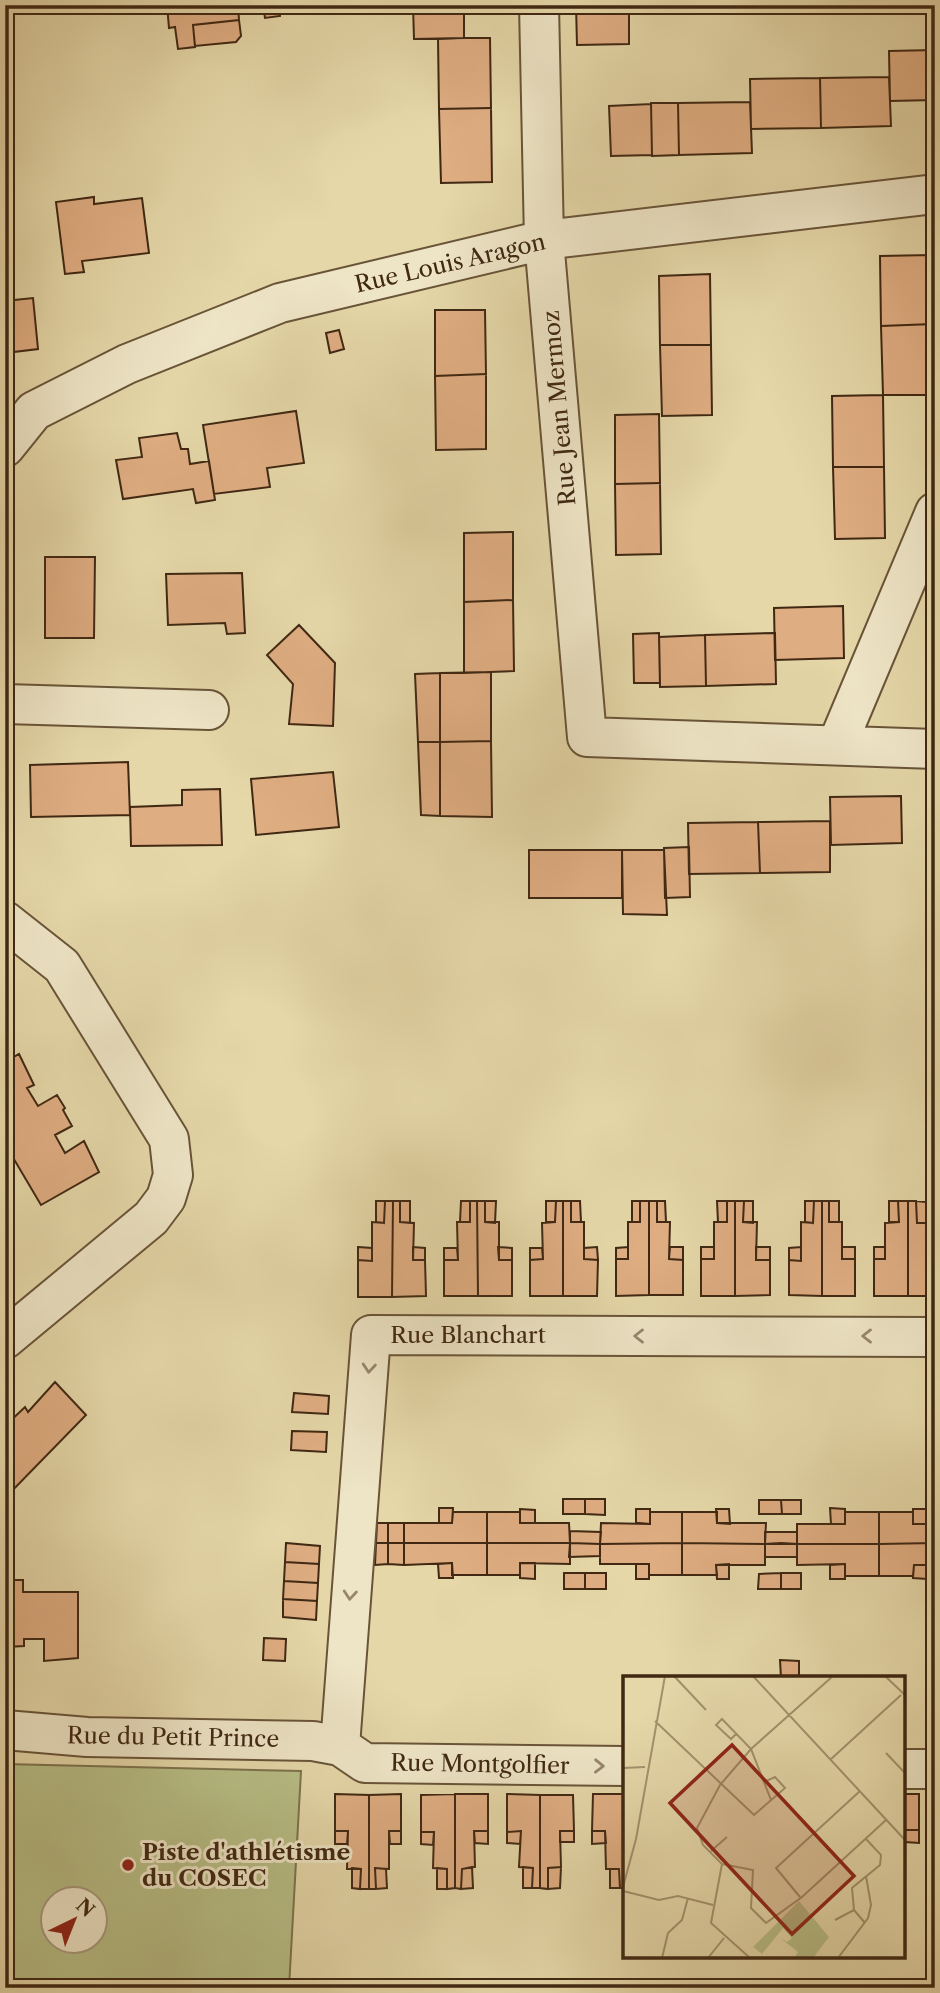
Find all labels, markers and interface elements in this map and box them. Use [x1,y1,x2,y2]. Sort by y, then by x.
street label: Rue Louis Aragon [352,227,548,299]
street label: Rue Jean Mermoz [537,309,581,507]
street label: Rue Blanchart [390,1321,546,1349]
one-way arrow [633,1328,644,1344]
one-way arrow [861,1328,871,1344]
one-way arrow [362,1363,377,1374]
one-way arrow [343,1590,358,1601]
inset map [623,1676,905,1958]
street label: Rue du Petit Prince [67,1721,279,1753]
street label: Rue Montgolfier [390,1748,570,1780]
one-way arrow [594,1758,604,1774]
place label: Piste d'athlétisme du COSEC [142,1838,351,1892]
marker: Piste d'athlétisme du COSEC [120,1857,136,1873]
north arrow [38,1884,108,1954]
text: N [71,1894,99,1922]

